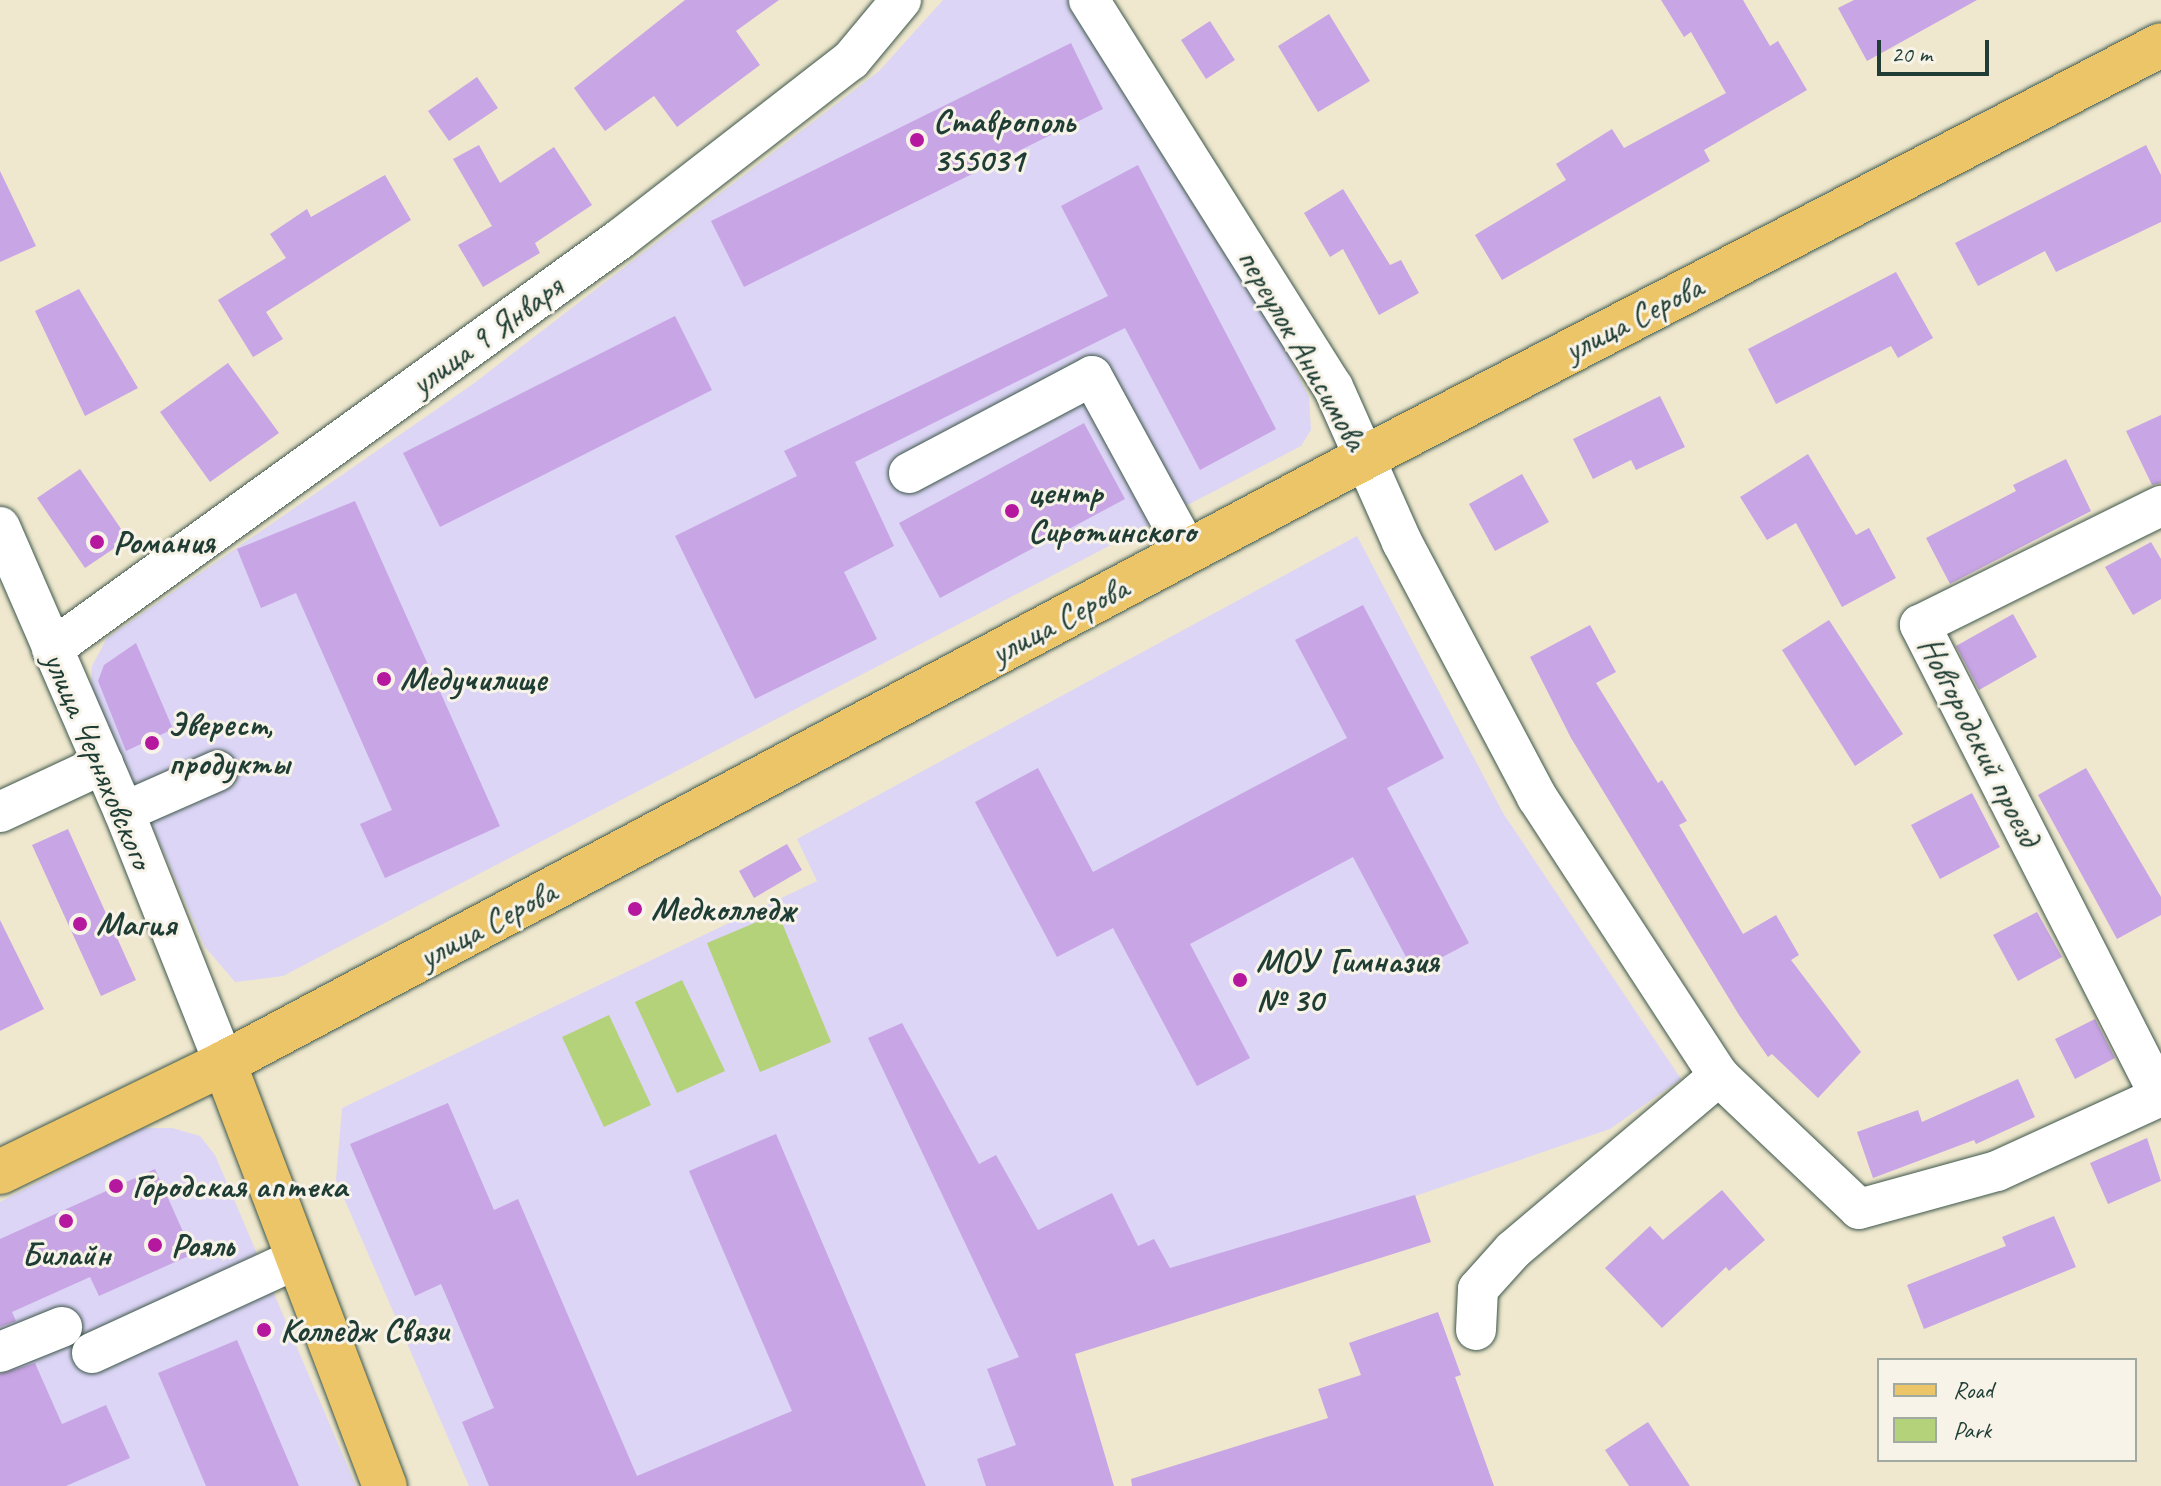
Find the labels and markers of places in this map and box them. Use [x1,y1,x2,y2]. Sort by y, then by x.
place label: Ставрополь 355031 [933,100,1075,180]
marker: Ставрополь 355031 [908,131,926,149]
place label: центр Сиротинского [1028,471,1196,550]
marker: центр Сиротинского [1003,502,1021,520]
place label: Романия [113,522,215,562]
marker: Романия [88,533,106,551]
place label: Медучилище [400,659,546,699]
marker: Медучилище [375,670,393,688]
place label: Эверест, продукты [168,703,289,782]
marker: Эверест, продукты [143,734,161,752]
place label: Медколледж [651,889,795,929]
marker: Медколледж [626,900,644,918]
place label: Магия [96,904,176,944]
marker: Магия [71,915,89,933]
place label: МОУ Гимназия № 30 [1256,940,1433,1020]
marker: МОУ Гимназия № 30 [1231,971,1249,989]
place label: Городская аптека [132,1166,347,1206]
marker: Городская аптека [107,1177,125,1195]
marker: Билайн [57,1212,75,1230]
place label: Рояль [171,1225,234,1265]
place label: Билайн [22,1234,110,1274]
marker: Рояль [146,1236,164,1254]
place label: Колледж Связи [280,1310,452,1350]
marker: Колледж Связи [255,1321,273,1339]

